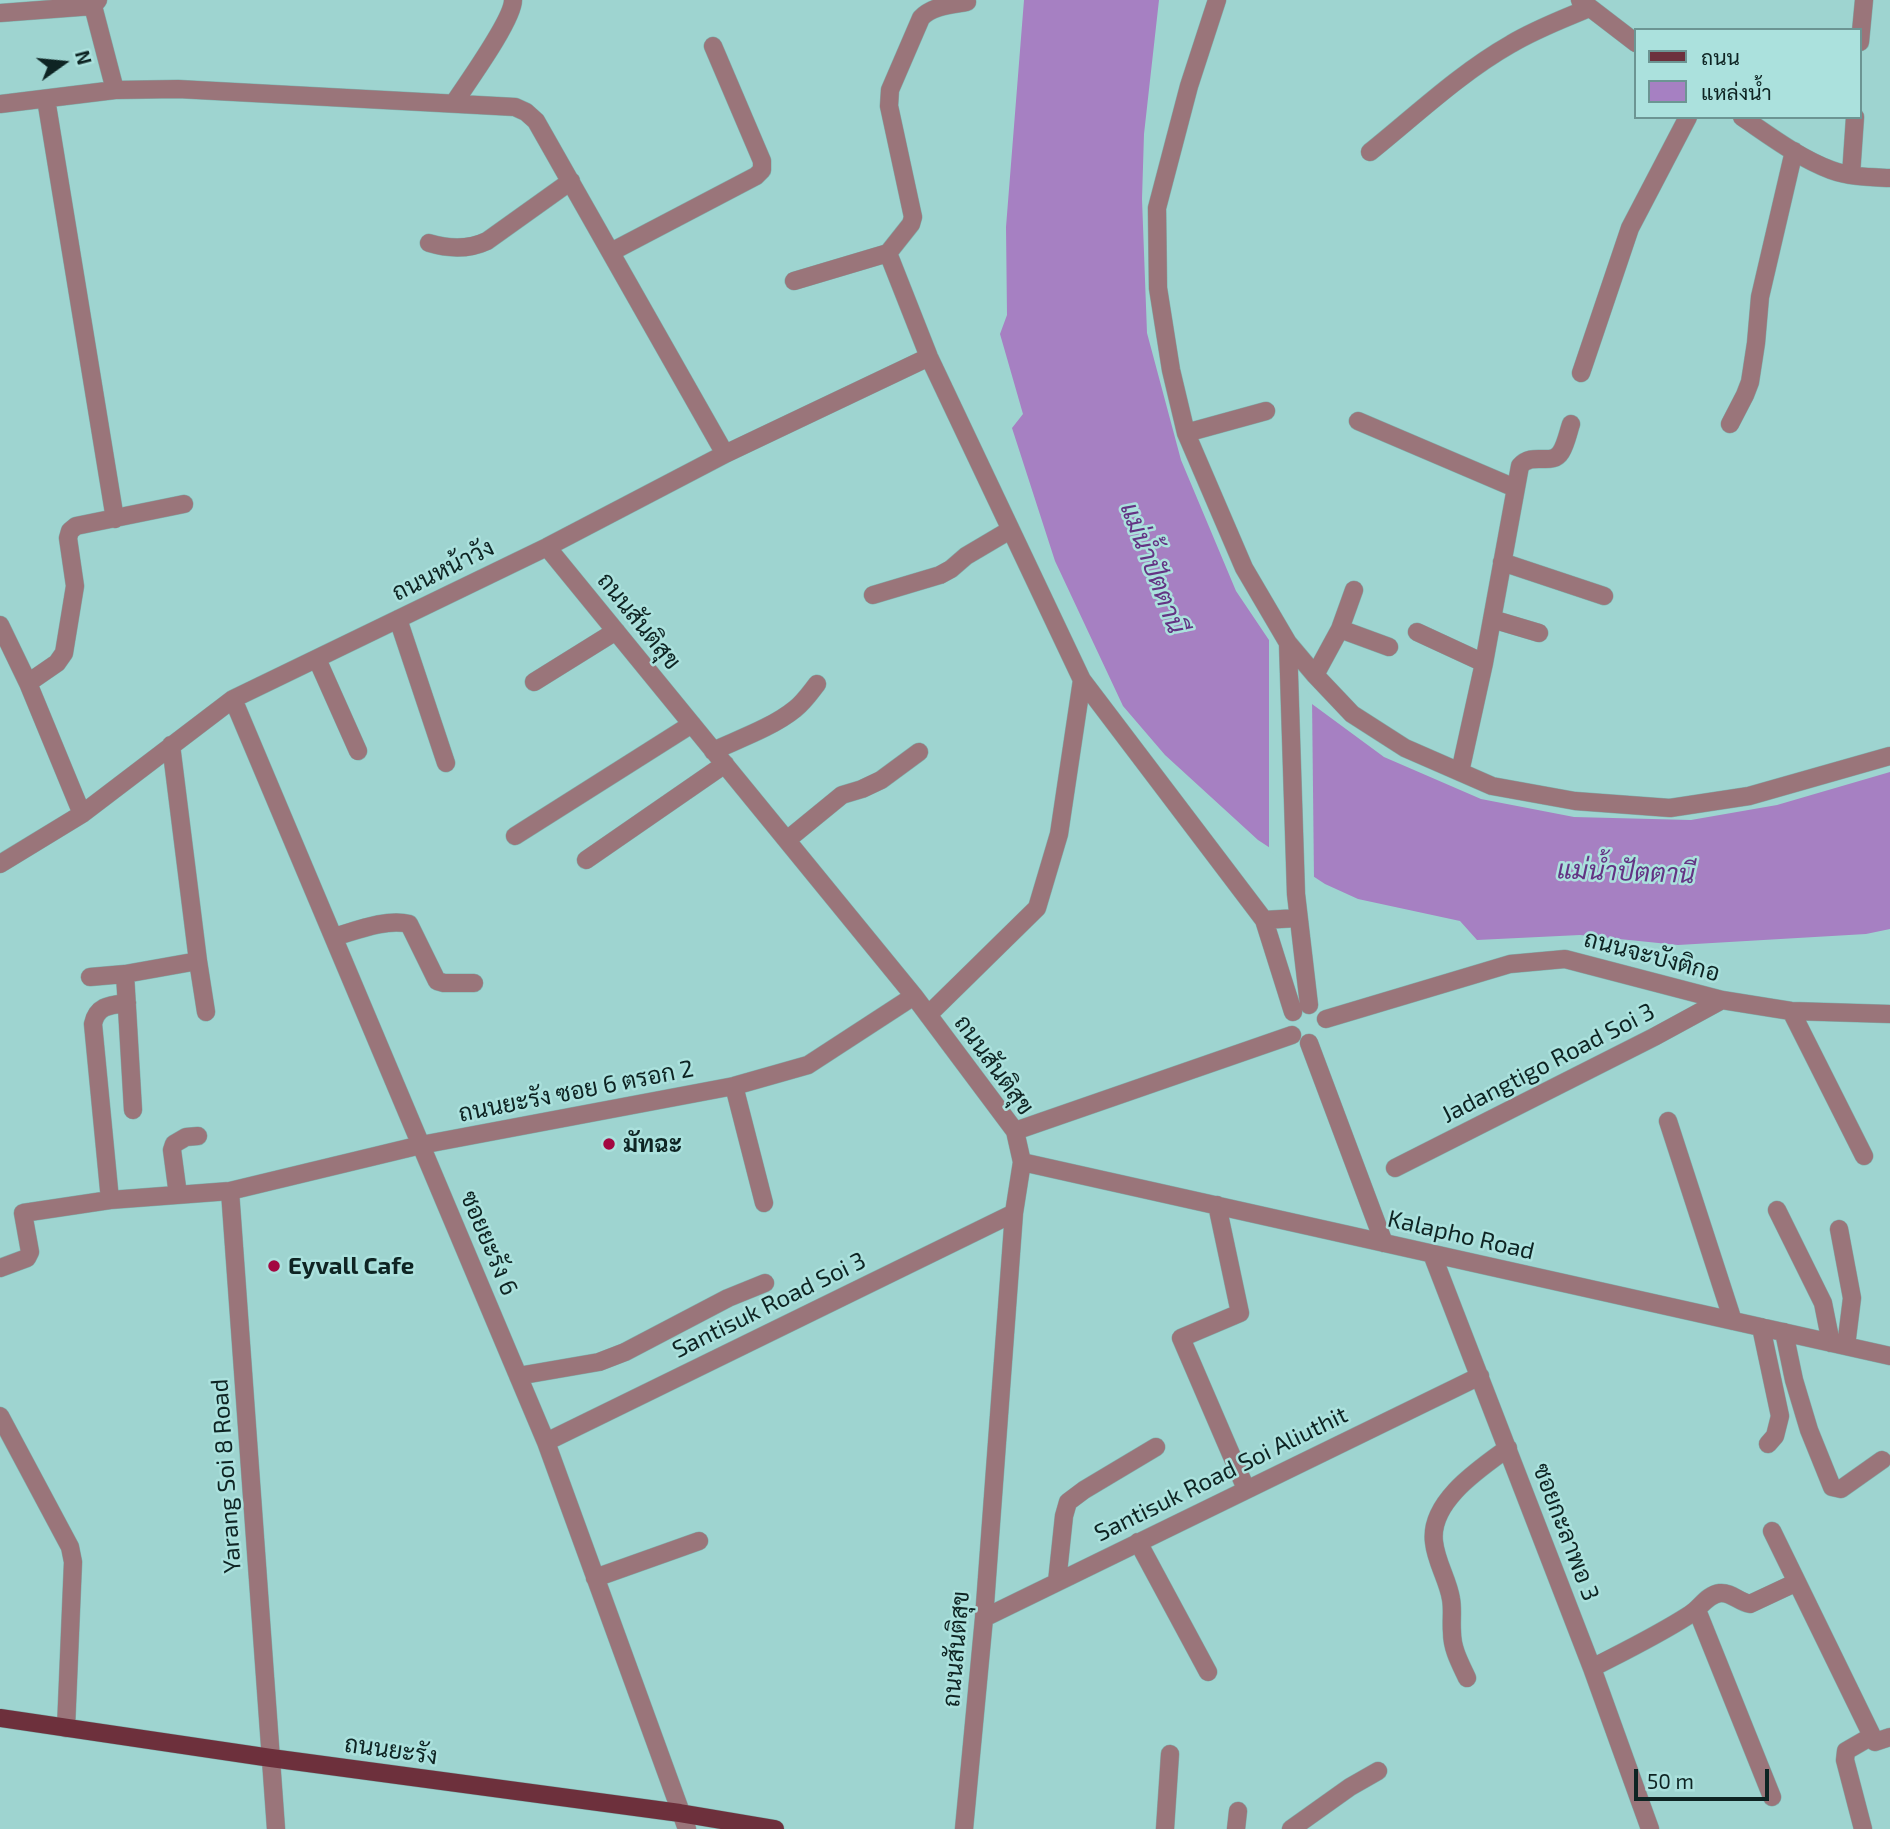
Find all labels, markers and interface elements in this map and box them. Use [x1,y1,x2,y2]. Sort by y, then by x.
north arrow [28,28,98,98]
legend [1634,28,1862,119]
text: ถนน [1701,44,1740,69]
text: N [71,48,97,67]
text: แหล่งน้ำ [1701,79,1772,104]
water label: แม่น้ำปัตตานี [1114,498,1192,638]
street label: ถนนหน้าวัง [387,533,499,607]
street label: ถนนสันติสุข [591,567,687,675]
water label: แม่น้ำปัตตานี [1557,854,1695,890]
street label: ถนนจะบังติกอ [1581,924,1723,988]
street label: Jadangtigo Road Soi 3 [1437,997,1659,1129]
street label: ถนนสันติสุข [948,1009,1040,1121]
street label: ถนนยะรัง ซอย 6 ตรอก 2 [456,1054,696,1128]
place label: มัทฉะ [623,1130,682,1158]
marker: มัทฉะ [601,1136,617,1152]
street label: ซอยยะรัง 6 [454,1186,524,1300]
street label: Kalapho Road [1385,1204,1537,1266]
street label: Santisuk Road Soi 3 [668,1246,870,1364]
place label: Eyvall Cafe [288,1252,414,1280]
marker: Eyvall Cafe [266,1258,282,1274]
street label: Yarang Soi 8 Road [205,1378,247,1574]
street label: Santisuk Road Soi Aliuthit [1090,1400,1352,1548]
street label: ซอยกะลาพอ 3 [1527,1459,1605,1605]
street label: ถนนสันติสุข [937,1590,975,1708]
street label: ถนนยะรัง [343,1729,439,1771]
scale bar [1638,1756,1773,1800]
text: 50 m [1647,1768,1694,1793]

